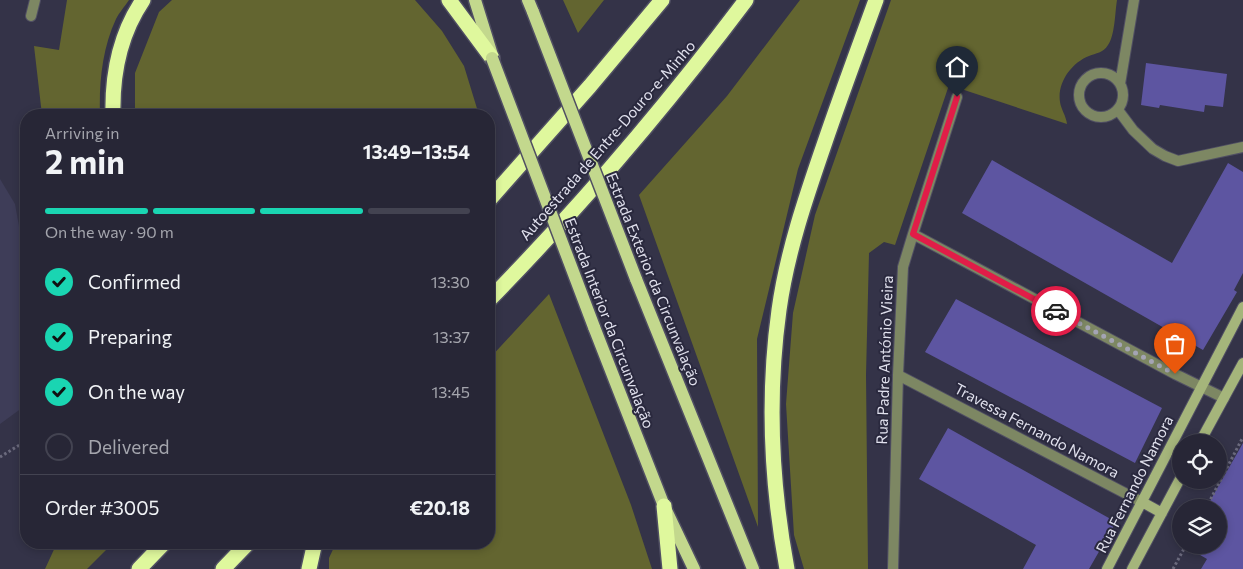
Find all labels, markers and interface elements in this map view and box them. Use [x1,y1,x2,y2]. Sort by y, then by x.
street label: Autoestrada de Entre-Douro-e-Minho [515,36,699,243]
pin [936,46,978,97]
icon: home [943,53,971,81]
text: Arriving in [45,123,119,142]
text: 13:49–13:54 [363,140,470,163]
text: 2 min [45,141,125,181]
street label: Estrada Exterior da Circunvalação [603,170,705,388]
street label: Estrada Interior da Circunvalação [561,215,659,431]
text: On the way · 90 m [45,222,174,241]
icon: check [45,268,73,296]
text: Confirmed [88,270,181,293]
text: 13:30 [431,272,470,291]
street label: Rua Padre António Vieira [872,275,896,445]
courier [1031,286,1081,336]
icon: car [1042,297,1070,325]
icon: check [45,323,73,351]
pin [1154,323,1196,374]
text: Preparing [88,325,172,348]
text: 13:37 [433,327,470,346]
icon: bag [1161,330,1189,358]
icon: check [45,378,73,406]
street label: Travessa Fernando Namora [951,379,1123,481]
text: On the way [88,380,185,403]
text: 13:45 [431,382,470,401]
street label: Rua Fernando Namora [1092,412,1176,556]
map controls [1172,434,1227,554]
button: locate [1172,434,1227,489]
text: Delivered [88,435,169,458]
text: Order #3005 [45,496,160,519]
text: €20.18 [410,496,470,519]
button: layers [1172,499,1227,554]

